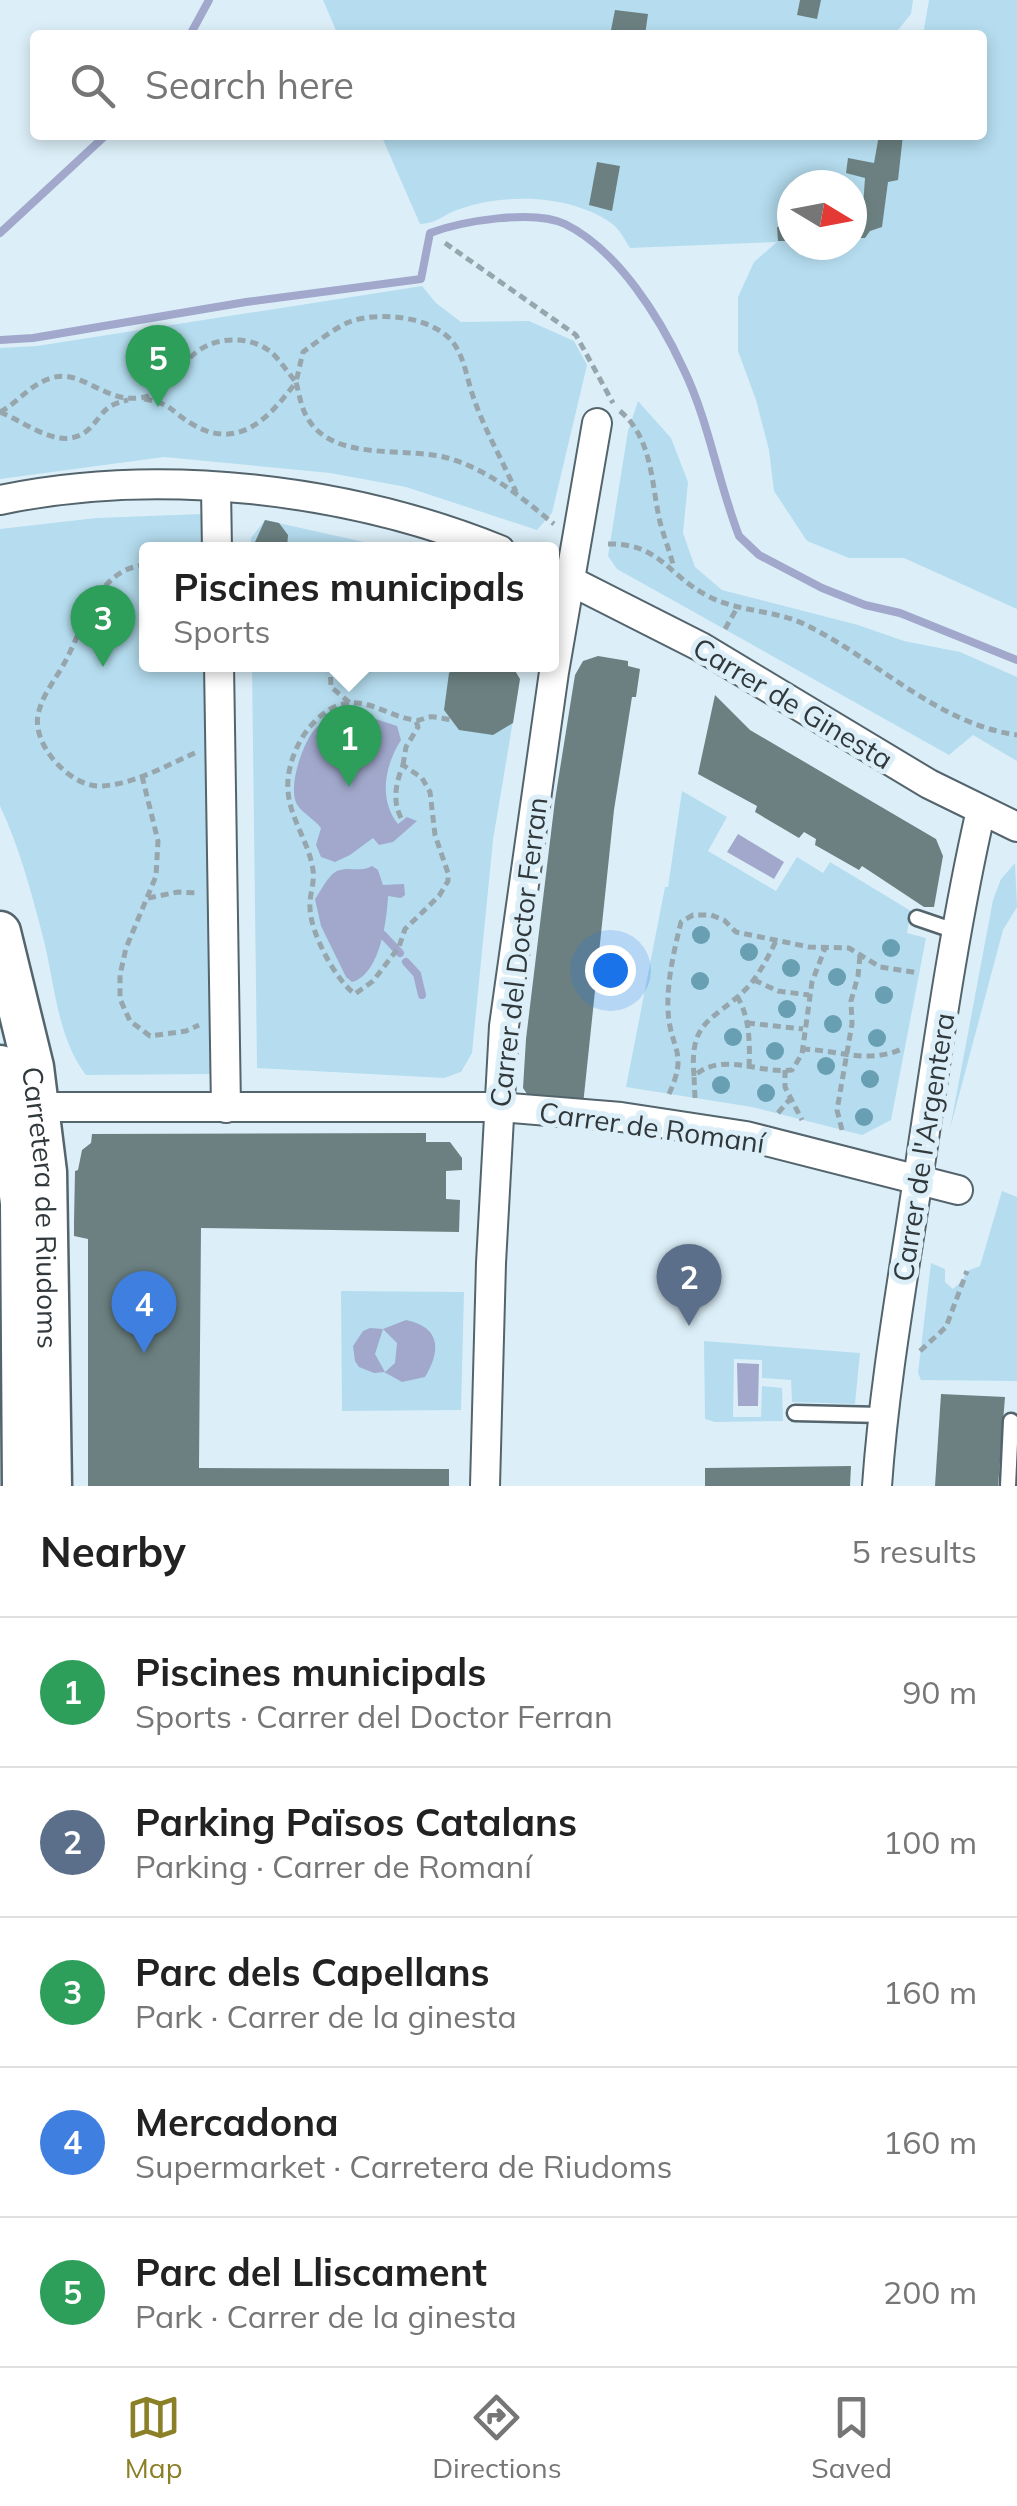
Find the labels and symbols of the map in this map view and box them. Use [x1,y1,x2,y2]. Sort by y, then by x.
north arrow [777,170,867,260]
pin: 5 [126,324,190,407]
pin: 3 [70,584,136,667]
street label: Carrer de Ginesta [687,630,899,776]
pin: 1 [316,704,382,787]
street label: Carrer del Doctor Ferran [482,795,554,1109]
your location [585,945,636,996]
street label: Carrer de l'Argentera [884,1010,962,1284]
street label: Carretera de Riudoms [16,1064,66,1349]
street label: Carrer de Romaní [537,1094,768,1160]
pin: 2 [656,1244,722,1326]
pin: 4 [112,1270,176,1353]

